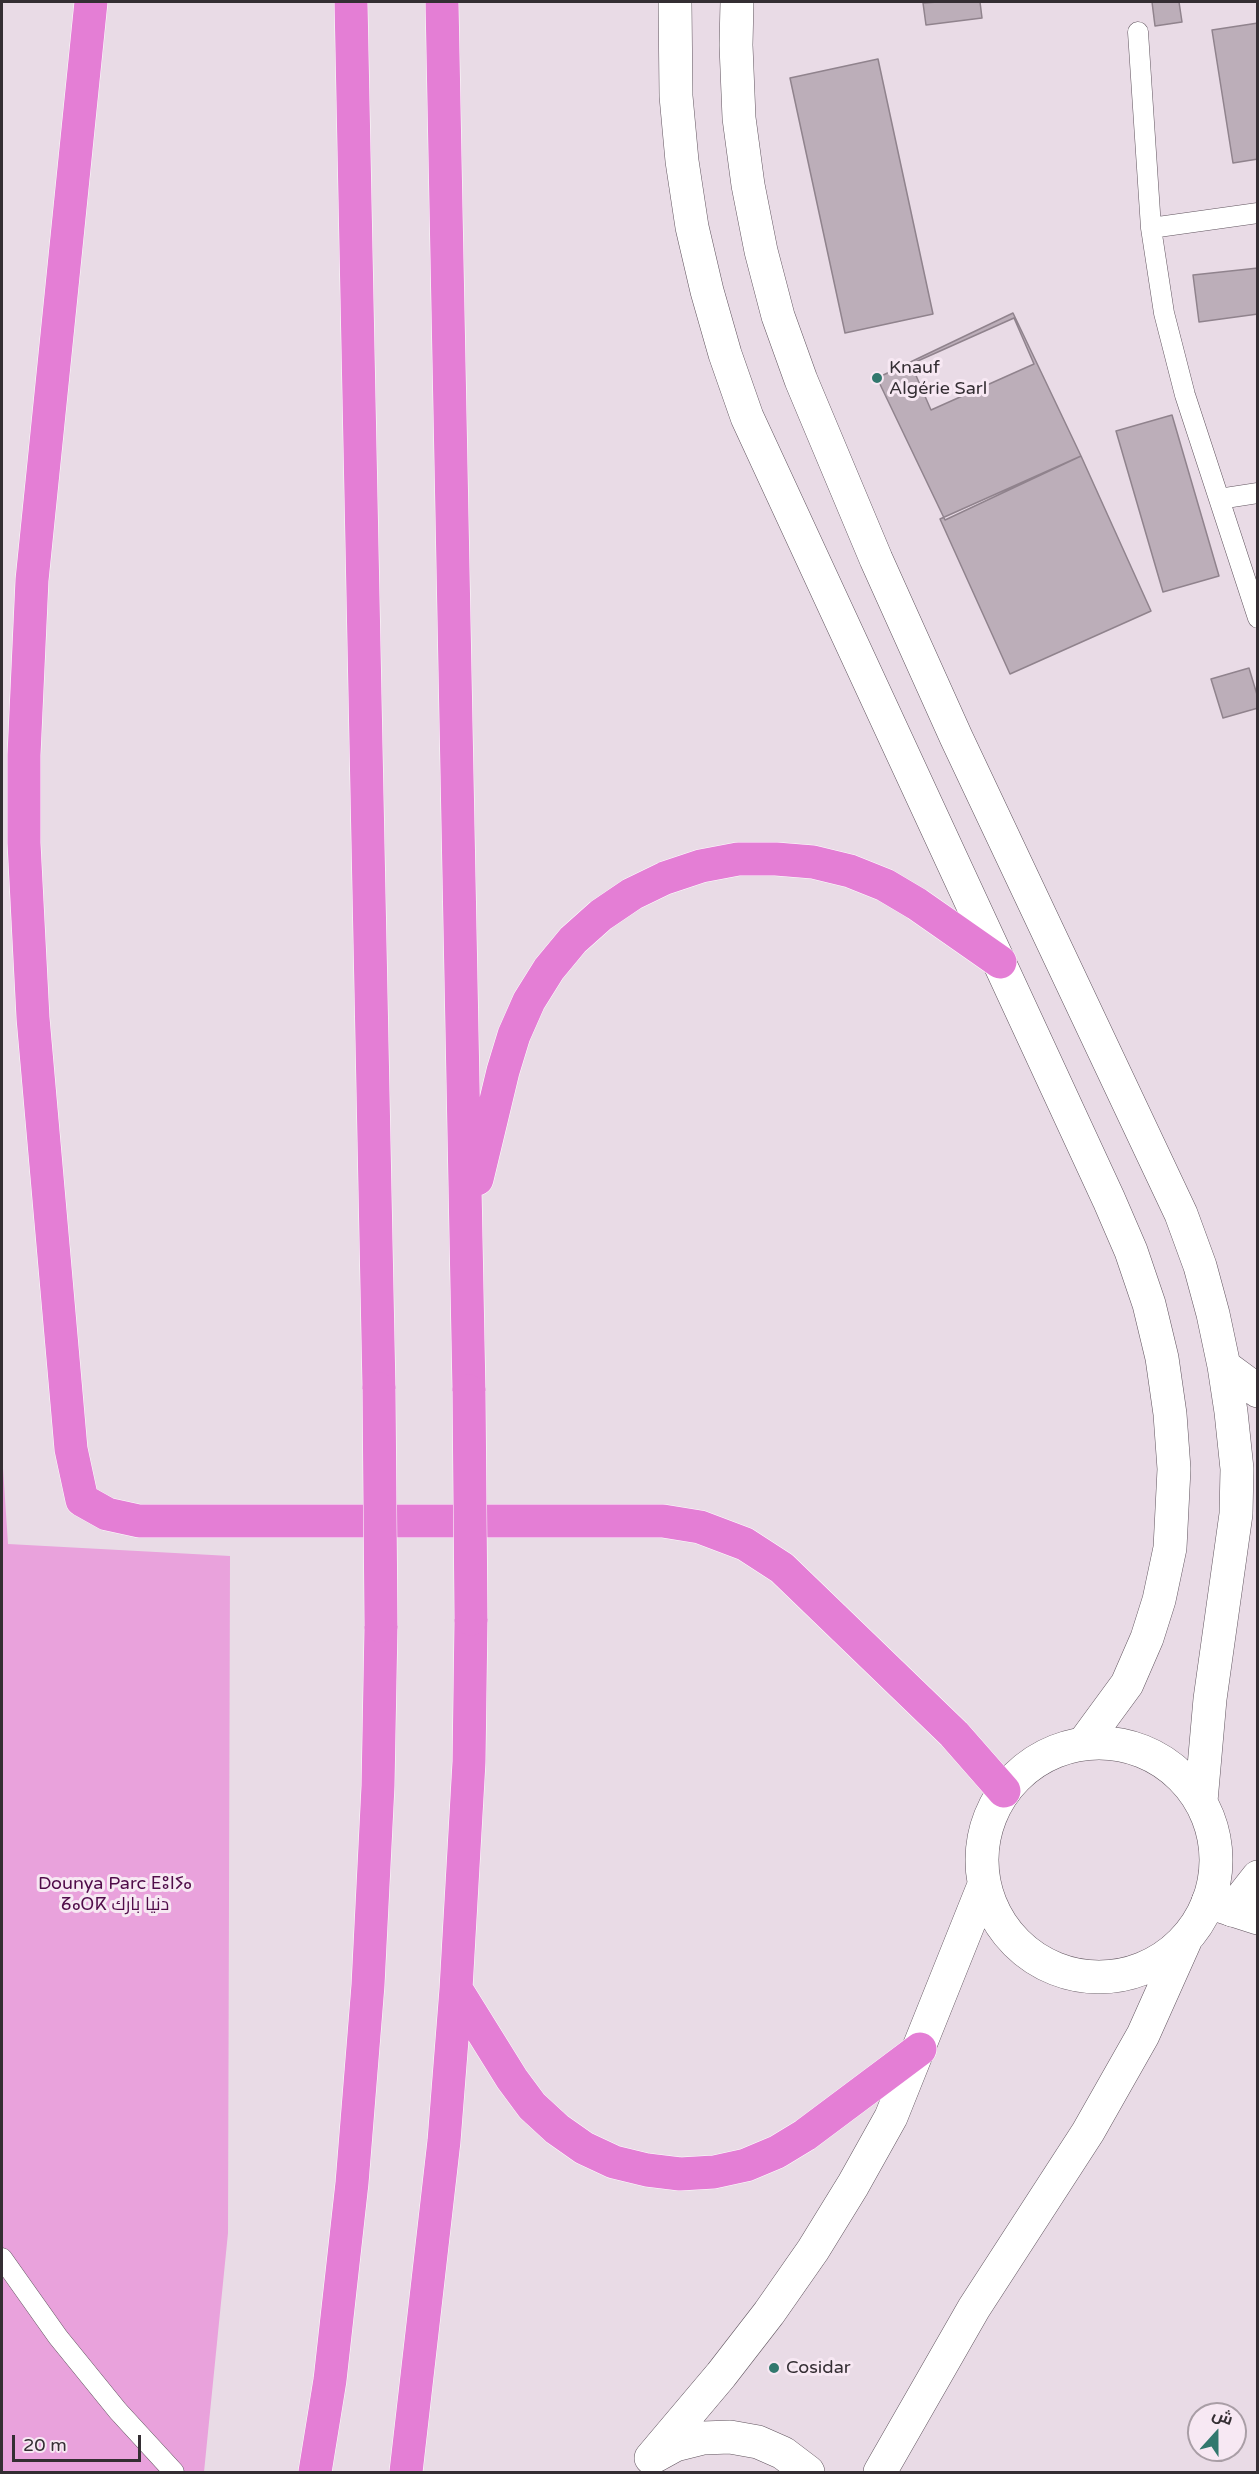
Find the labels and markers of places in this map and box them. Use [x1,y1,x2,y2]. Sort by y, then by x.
place label: Knauf Algérie Sarl [889,357,987,400]
marker: Knauf Algérie Sarl [870,371,884,385]
place label: Cosidar [786,2357,851,2379]
marker: Cosidar [767,2361,781,2375]

